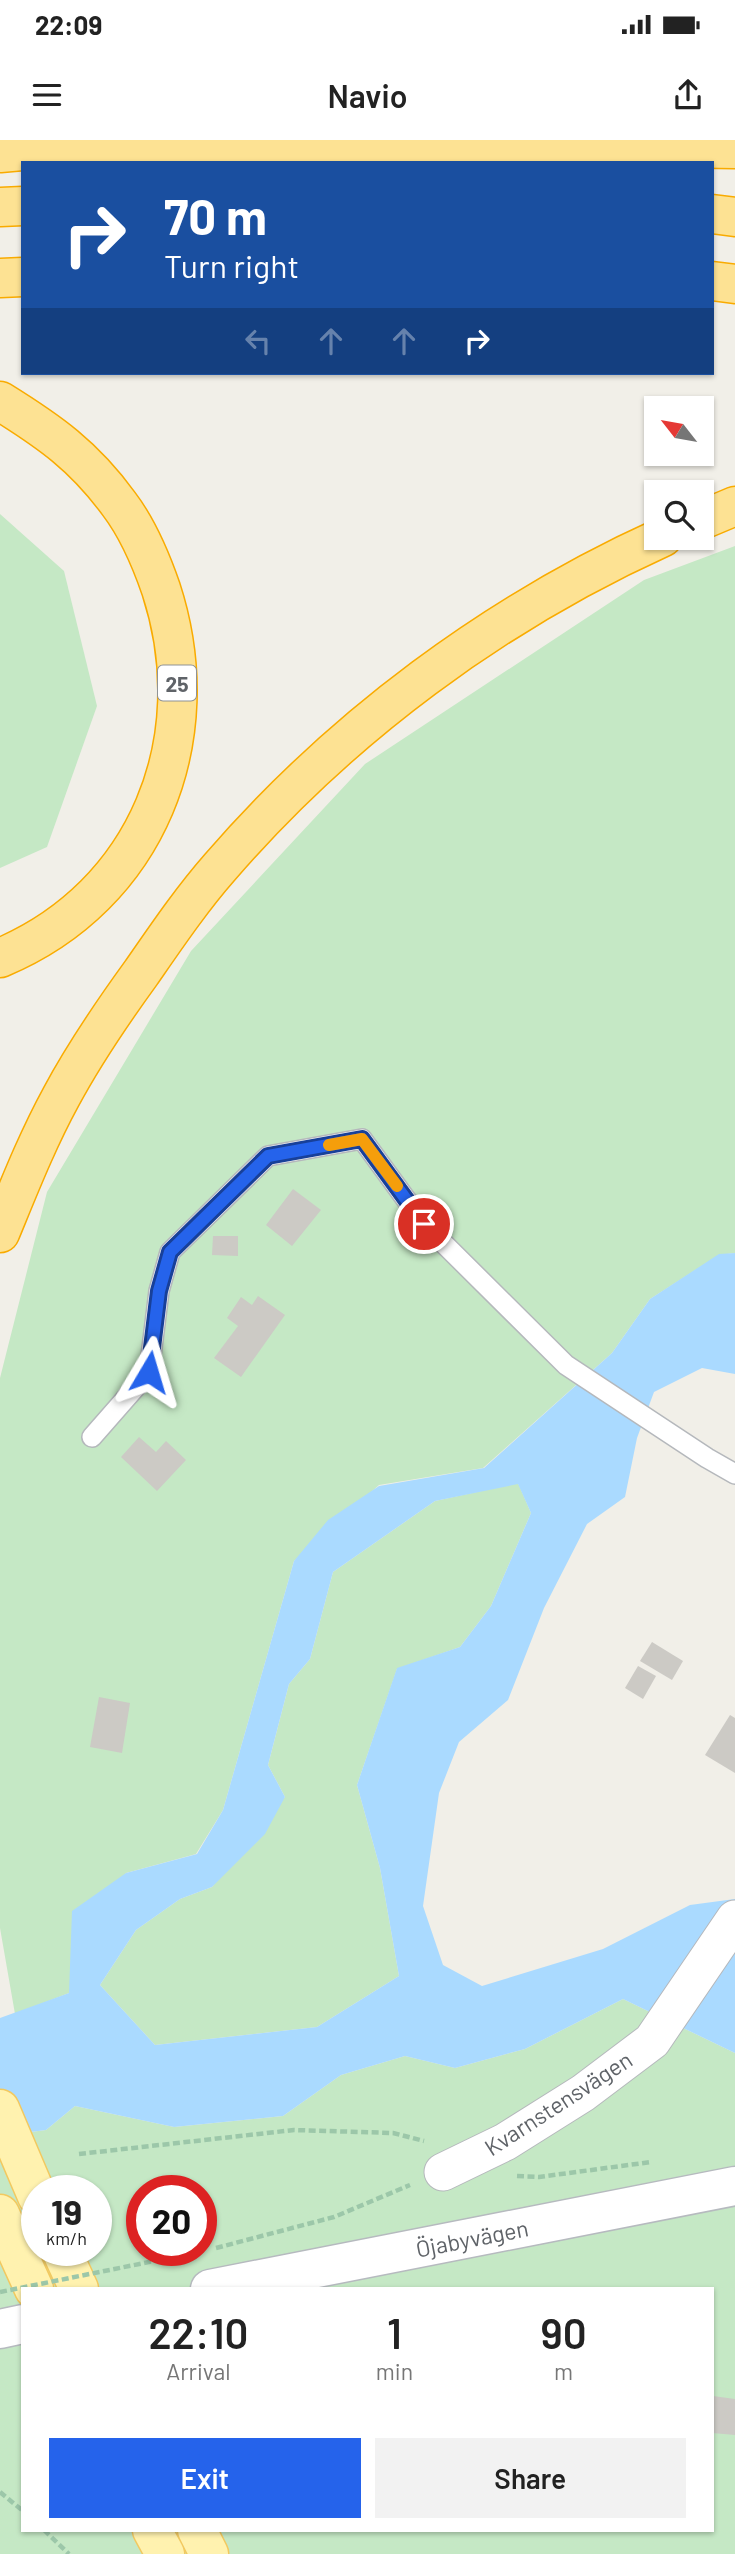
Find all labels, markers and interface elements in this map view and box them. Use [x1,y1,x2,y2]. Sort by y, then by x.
text: 22:09 [35,9,102,40]
icon: menu [28,76,66,114]
text: Navio [328,76,407,114]
icon: share [669,76,707,114]
text: 70 m [164,186,267,245]
icon: right [49,189,140,280]
text: Turn right [164,246,299,284]
icon: left [239,322,277,360]
icon: ahead [312,322,350,360]
icon: ahead [385,322,423,360]
icon: right [458,322,496,360]
north arrow [644,396,714,466]
map controls [644,396,714,550]
button: search [644,480,714,550]
road number: 25 [158,666,196,700]
pin [394,1194,454,1254]
icon: arrive [405,1205,443,1243]
position arrow [112,1335,186,1409]
street label: Kvarnstensvägen [479,2045,637,2161]
speed limit sign: 20 [126,2175,217,2266]
text: 19 [51,2190,82,2232]
street label: Öjabyvägen [413,2213,531,2263]
text: km/h [46,2227,87,2249]
text: 22:10 [148,2307,248,2357]
text: 1 [387,2307,402,2357]
text: 90 [541,2307,587,2357]
text: Arrival [166,2357,231,2385]
text: min [376,2357,413,2385]
text: m [554,2357,573,2385]
button: Exit [49,2438,361,2518]
button: Share [375,2438,686,2518]

